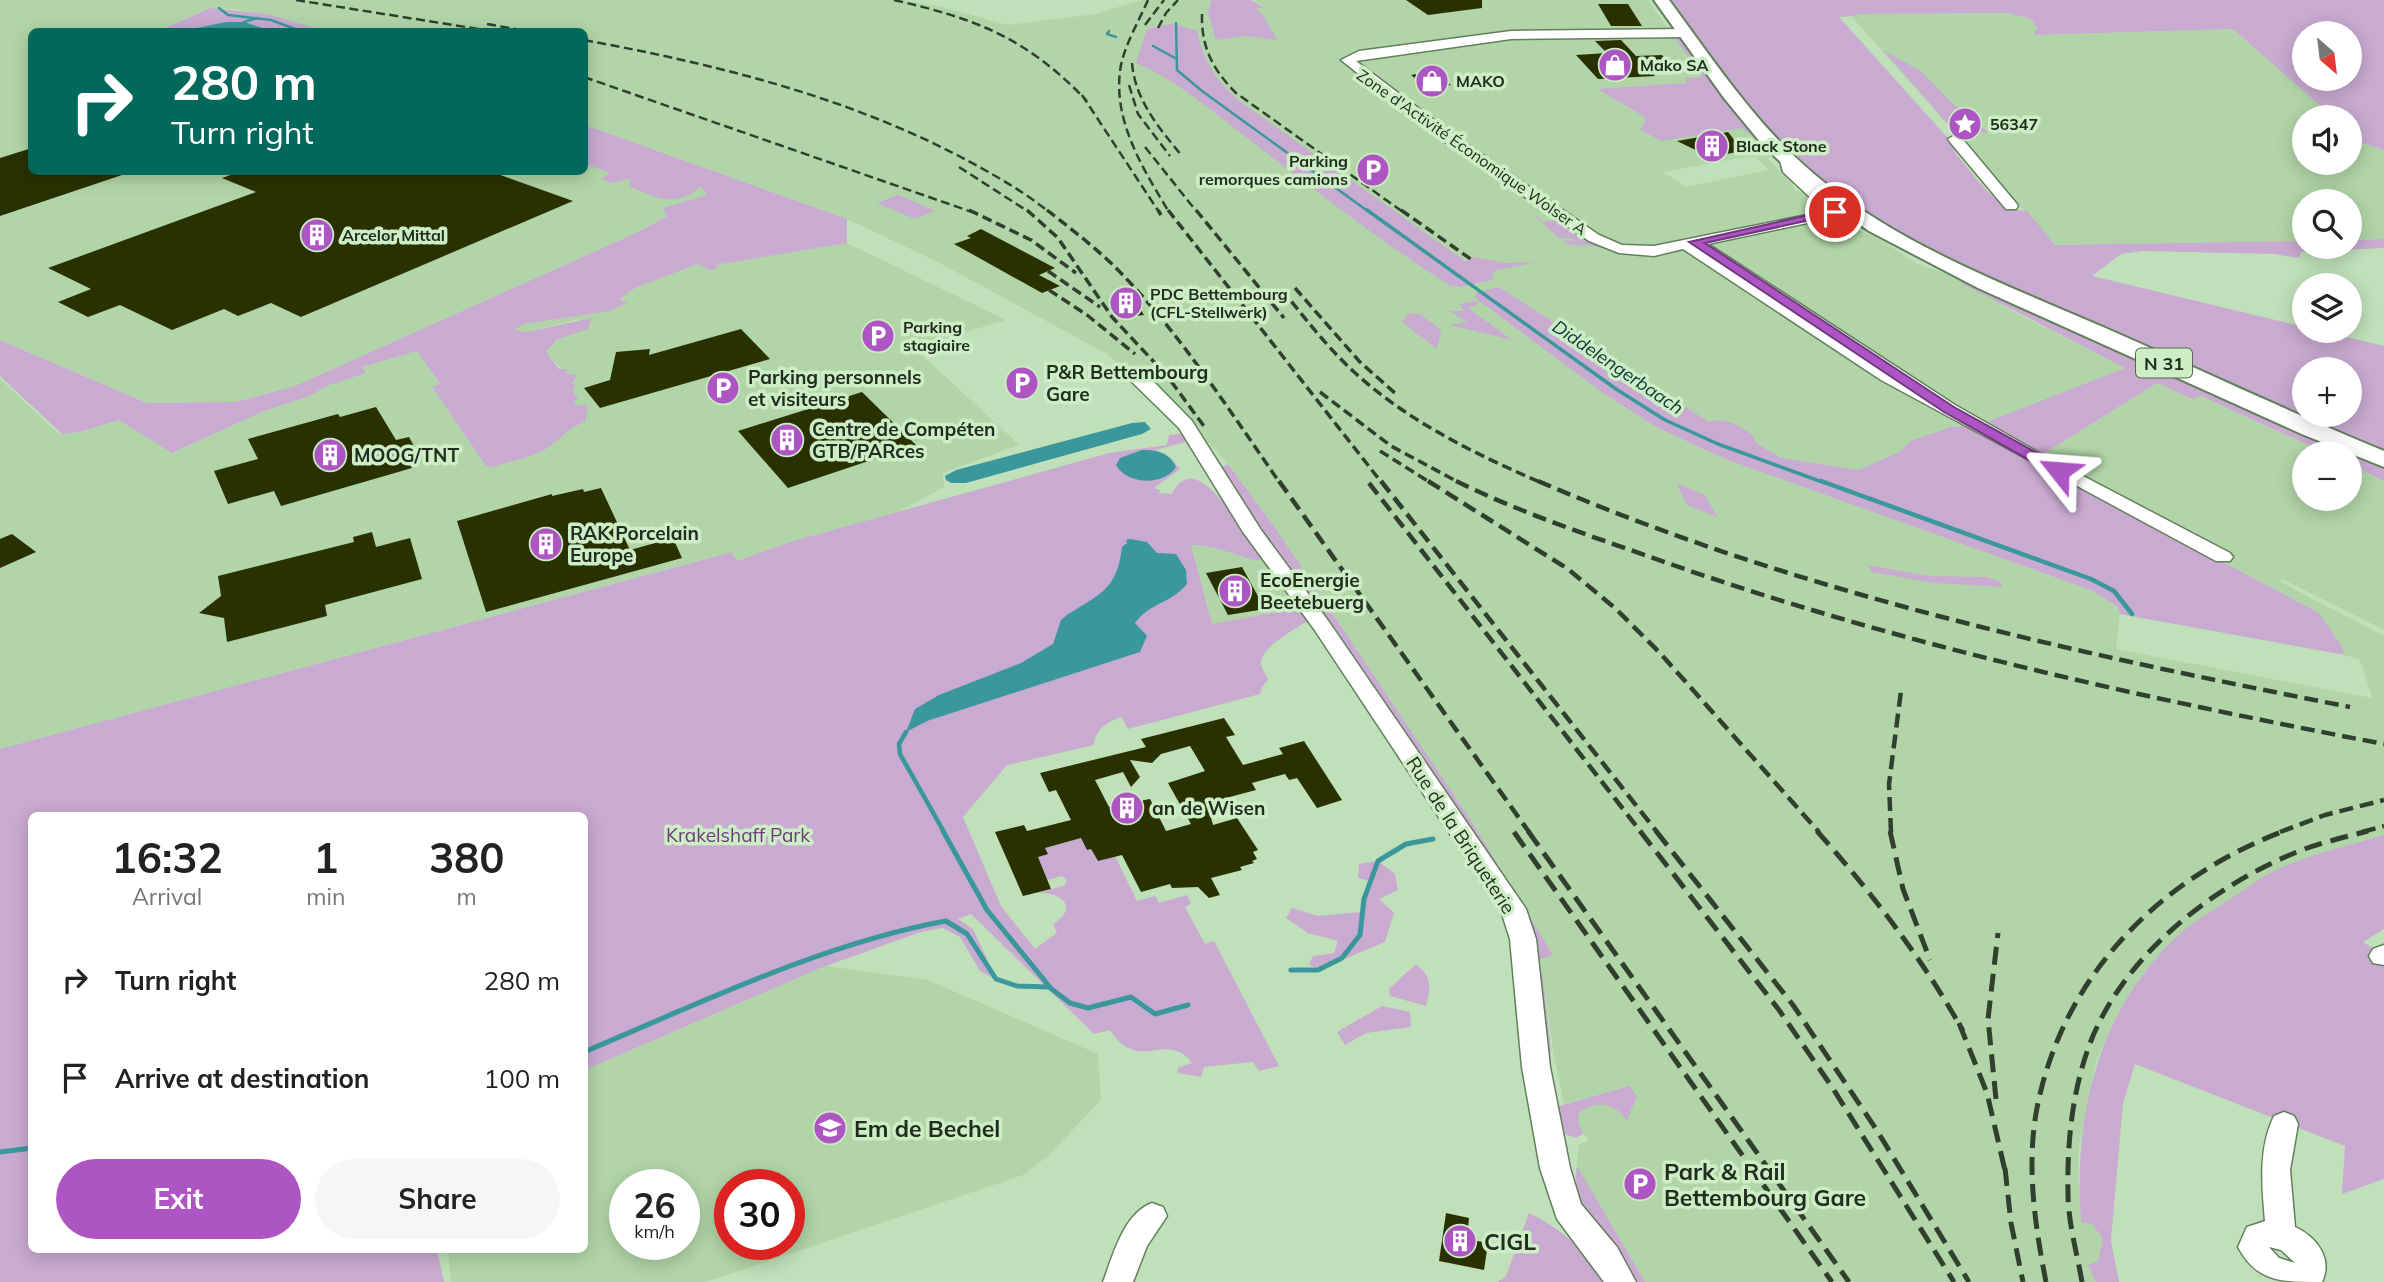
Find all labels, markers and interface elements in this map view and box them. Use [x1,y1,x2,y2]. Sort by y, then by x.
north arrow [2292,21,2362,91]
map controls [2292,21,2362,511]
shop icon: Mako SA [1596,46,1634,84]
text: 280 m [171,51,317,112]
place label: Mako SA [1640,55,1709,75]
icon: right [56,56,147,147]
shop icon: MAKO [1413,62,1451,100]
street label: Zone d'Activité Économique Wolser A [1353,65,1591,239]
place label: MAKO [1456,71,1505,91]
place icon: 56347 [1946,105,1984,143]
button: sound [2292,105,2362,175]
text: Turn right [171,112,314,152]
place label: 56347 [1990,114,2038,134]
building icon: Black Stone [1693,127,1731,165]
place label: Black Stone [1736,136,1827,156]
place label: Parking remorques camions [1199,151,1348,189]
parking icon: Parking remorques camions [1354,151,1392,189]
pin [1805,182,1865,242]
button: search [2292,189,2362,259]
icon: arrive [1816,193,1854,231]
building icon: Arcelor Mittal [298,216,336,254]
place label: Arcelor Mittal [342,225,445,245]
button: layers [2292,273,2362,343]
building icon: PDC Bettembourg (CFL-Stellwerk) [1107,284,1145,322]
place label: PDC Bettembourg (CFL-Stellwerk) [1150,284,1288,322]
water label: Diddelengerbaach [1548,315,1688,419]
parking icon: Parking stagiaire [859,317,897,355]
place label: Parking stagiaire [903,317,970,355]
road number: N 31 [2136,348,2192,377]
button: + [2292,357,2362,427]
place label: P&R Bettembourg Gare [1046,360,1208,406]
parking icon: P&R Bettembourg Gare [1003,364,1041,402]
place label: Parking personnels et visiteurs [748,365,922,411]
parking icon: Parking personnels et visiteurs [704,369,742,407]
place label: Centre de Compéten GTB/PARces [812,417,996,463]
building icon: Centre de Compéten GTB/PARces [768,421,806,459]
position arrow [2022,434,2096,508]
building icon: MOOG/TNT [311,436,349,474]
button: − [2292,441,2362,511]
place label: MOOG/TNT [354,443,459,467]
place label: RAK Porcelain Europe [570,521,699,567]
building icon: RAK Porcelain Europe [527,525,565,563]
place label: EcoEnergie Beetebuerg [1260,568,1364,614]
building icon: EcoEnergie Beetebuerg [1216,572,1254,610]
street label: Rue de la Briqueterie [1401,752,1521,918]
building icon: an de Wisen [1108,789,1146,827]
place label: an de Wisen [1152,796,1266,820]
park label: Krakelshaff Park [666,823,810,847]
text: 16:32 [112,831,223,884]
text: 1 [313,831,338,884]
text: 380 [429,831,504,884]
text: Arrival [132,882,202,911]
text: min [306,882,345,911]
text: m [457,882,477,911]
icon: right [56,961,94,999]
text: Turn right [115,964,236,997]
text: 280 m [484,964,560,997]
icon: arrive [56,1059,94,1097]
text: Arrive at destination [115,1062,370,1095]
text: 100 m [484,1062,560,1095]
school or university icon: Em de Bechel [811,1109,849,1147]
place label: Em de Bechel [854,1114,1000,1143]
place label: Park & Rail Bettembourg Gare [1664,1157,1866,1212]
button: Exit [56,1159,301,1239]
button: Share [315,1159,560,1239]
parking icon: Park & Rail Bettembourg Gare [1621,1165,1659,1203]
speed limit sign: 30 [714,1169,805,1260]
text: 26 [633,1183,676,1227]
text: km/h [634,1220,675,1243]
building icon: CIGL [1441,1222,1479,1260]
place label: CIGL [1484,1227,1536,1256]

